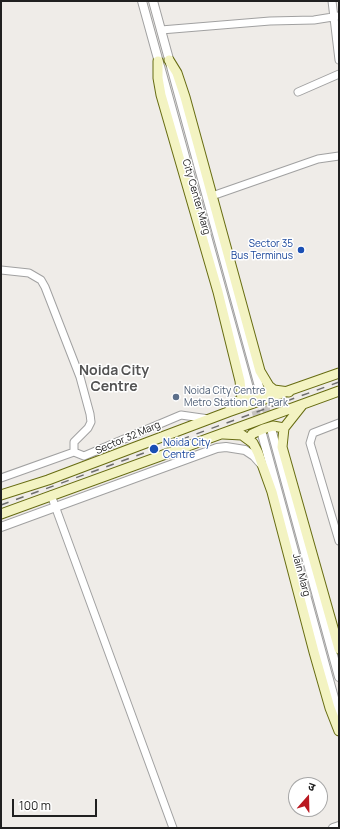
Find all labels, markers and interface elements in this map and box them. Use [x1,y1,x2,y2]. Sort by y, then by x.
street label: City Center Marg [179,158,213,236]
place label: Sector 35 Bus Terminus [231,238,293,262]
marker: Sector 35 Bus Terminus [296,245,306,255]
district label: Noida City Centre [79,363,149,396]
place label: Noida City Centre Metro Station Car Park [184,385,288,408]
marker: Noida City Centre Metro Station Car Park [171,392,181,402]
street label: Sector 32 Marg [94,419,162,457]
place label: Noida City Centre [163,437,210,460]
marker: Noida City Centre [148,443,160,455]
street label: Jain Marg [290,552,312,598]
north arrow [288,777,328,817]
text: उ [306,778,318,794]
scale bar [14,791,99,817]
text: 100 m [19,797,51,814]

